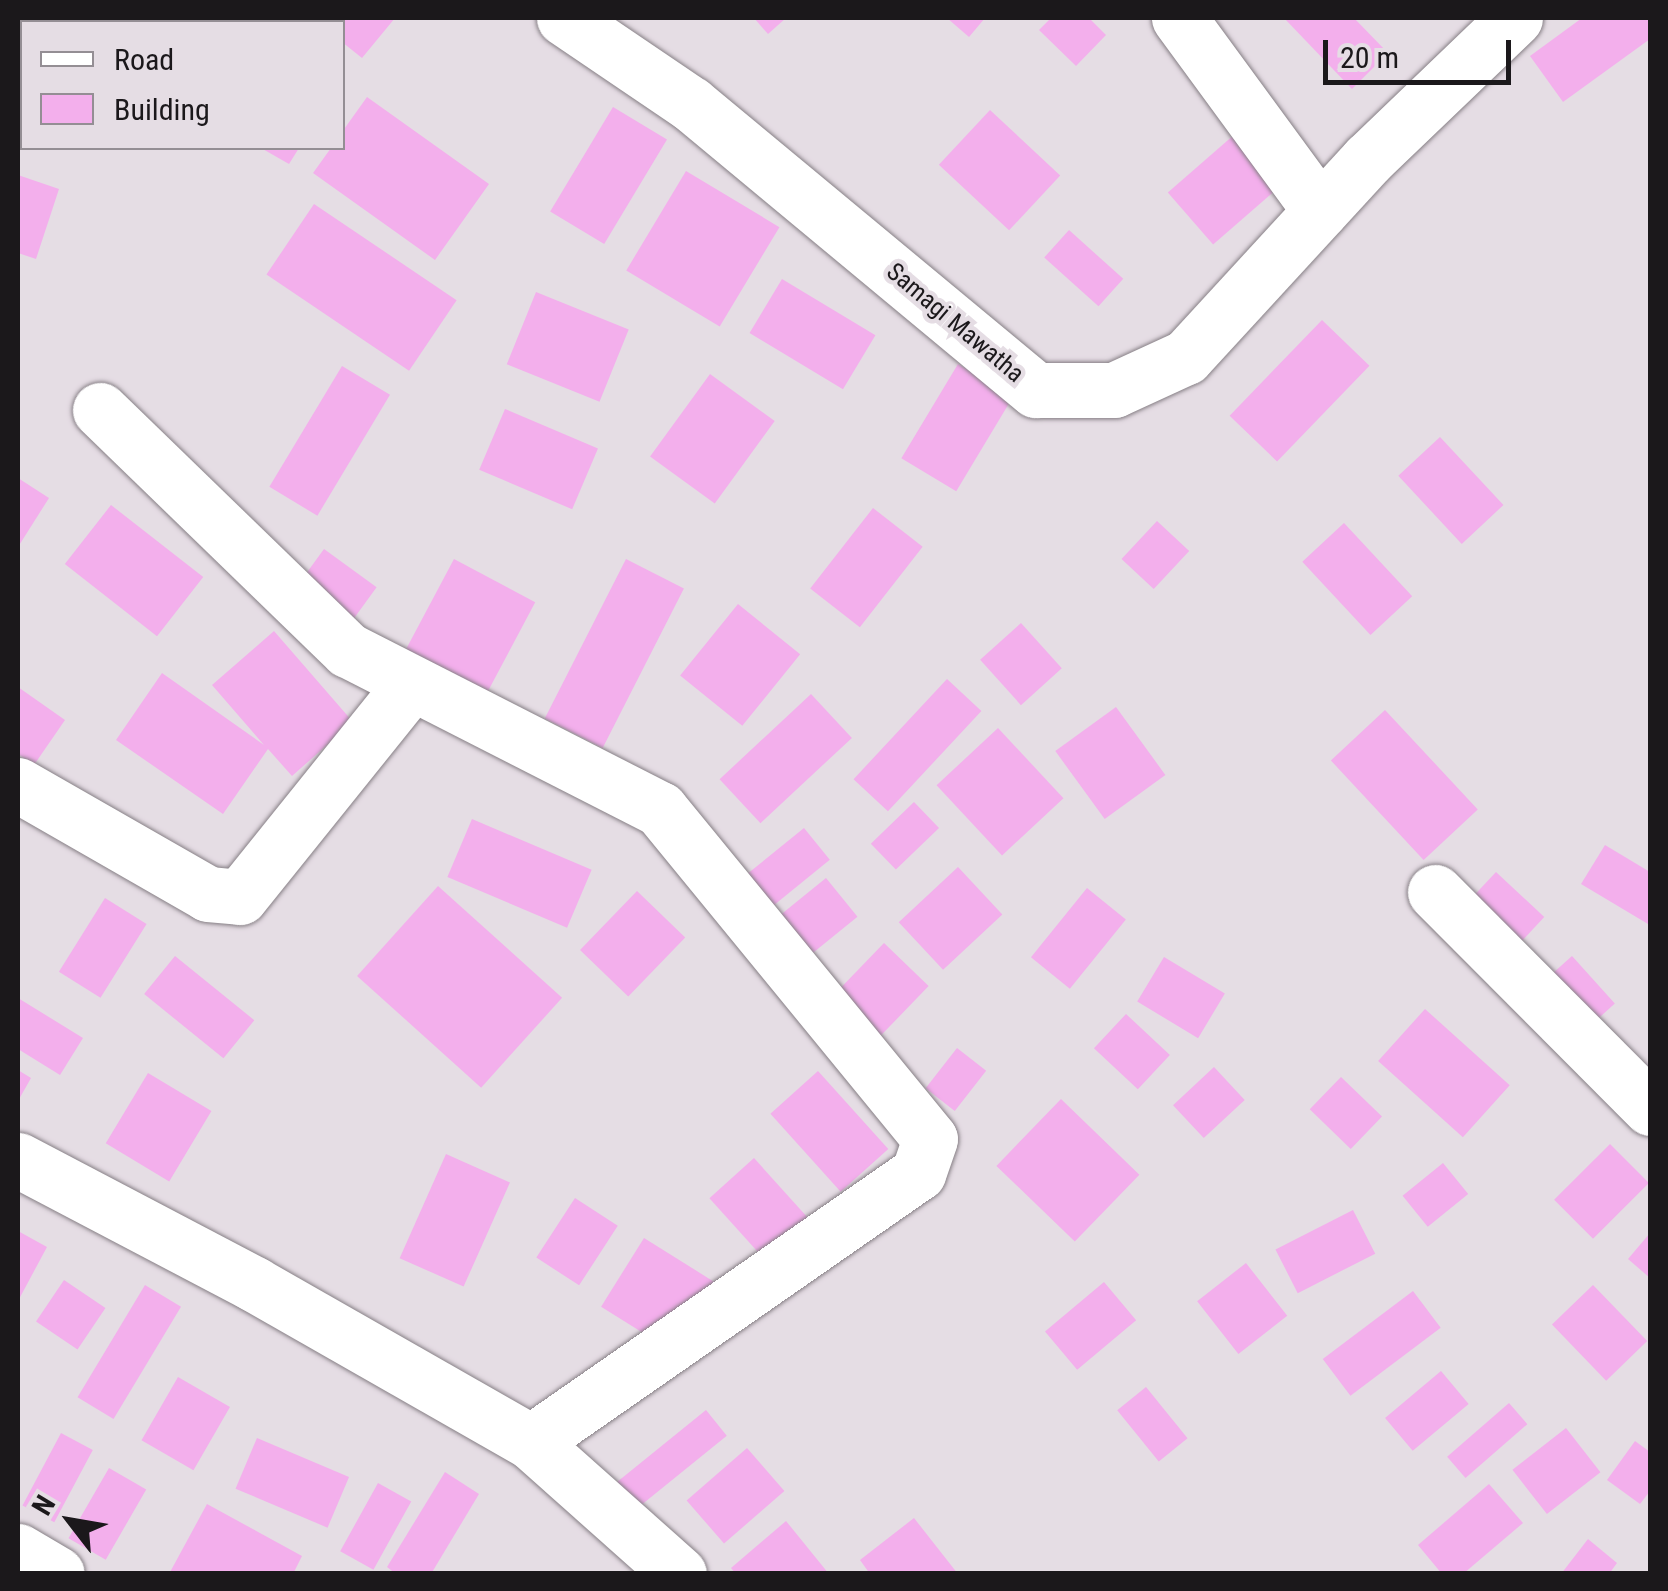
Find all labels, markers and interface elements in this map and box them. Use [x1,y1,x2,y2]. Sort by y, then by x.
legend [20,20,345,150]
scale bar [1328,20,1516,82]
text: 20 m [1340,40,1399,75]
text: Road [114,42,174,77]
text: Building [114,92,210,127]
street label: Samagi Mawatha [880,257,1030,389]
north arrow [20,1471,120,1571]
text: N [25,1489,62,1521]

